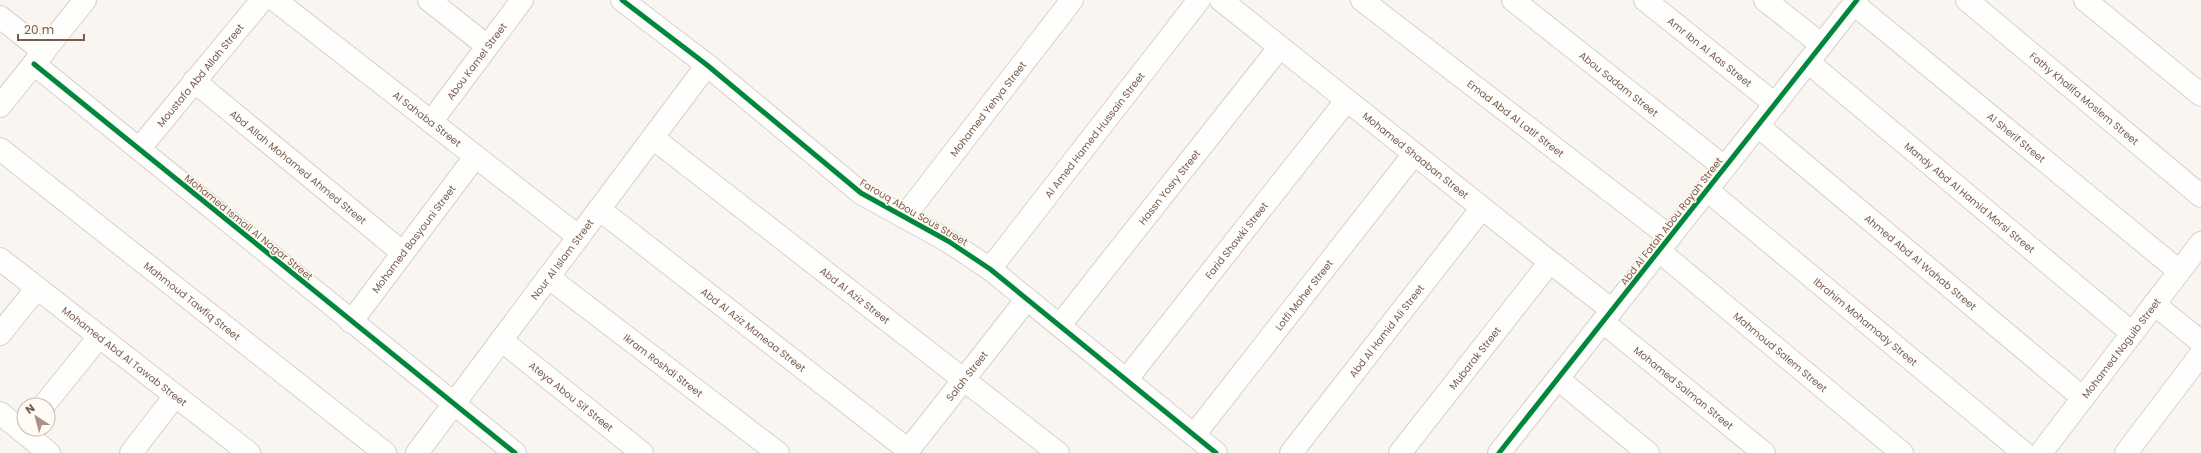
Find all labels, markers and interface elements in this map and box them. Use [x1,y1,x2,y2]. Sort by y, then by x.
street label: Amr Ibn Al Aas Street [1664,14,1755,91]
scale bar [18,16,84,42]
street label: Abou Kamel Street [443,19,511,103]
street label: Moustafa Abd Allah Street [153,20,248,130]
text: 20 m [24,21,54,38]
street label: Abou Sadam Street [1576,48,1662,121]
street label: Fathy Khalifa Moslem Street [2026,48,2142,149]
street label: Mohamed Yehya Street [947,58,1030,160]
street label: Al Amed Hamed Hussain Street [1041,69,1149,201]
street label: Emad Abd Al Latif Street [1464,76,1567,161]
street label: Al Sahaba Street [389,88,465,151]
street label: Abd Allah Mohamed Ahmed Street [226,106,370,228]
street label: Mohamed Shaaban Street [1359,109,1472,203]
street label: Al Sherif Street [1983,109,2049,167]
street label: Mandy Abd Al Hamid Morsi Street [1901,139,2038,257]
street label: Hassn Yosry Street [1135,146,1204,228]
street label: Abd Al Fatah Abou Rayah Street [1617,154,1726,288]
street label: Mohamed Ismail Al Nagar Street [181,171,316,284]
street label: Farouq Abou Sous Street [857,175,971,250]
street label: Mohamed Basyouni Street [368,182,460,296]
street label: Farid Shawki Street [1202,199,1272,282]
street label: Ahmed Abd Al Wahab Street [1861,211,1980,314]
street label: Nour Al Islam Street [527,216,598,303]
street label: Lotfi Maher Street [1272,256,1337,334]
street label: Mahmoud Tawfiq Street [141,258,244,344]
street label: Abd Al Aziz Street [817,264,893,328]
street label: Ibrahim Mohamady Street [1810,274,1921,370]
street label: Abd Al Hamid Ali Street [1346,281,1428,381]
street label: Abd Al Aziz Maneaa Street [698,284,809,376]
street label: Mohamed Naguib Street [2078,295,2165,402]
street label: Mohamed Abd Al Tawab Street [59,303,190,410]
street label: Mahmoud Salem Street [1730,309,1831,396]
street label: Mubarak Street [1446,323,1505,393]
street label: Ikram Roshdi Street [620,330,706,401]
street label: Mohamed Salman Street [1630,343,1737,433]
street label: Salah Street [942,348,992,405]
street label: Ateya Abou Sif Street [526,358,617,435]
north arrow [16,397,56,437]
text: N [22,400,38,418]

